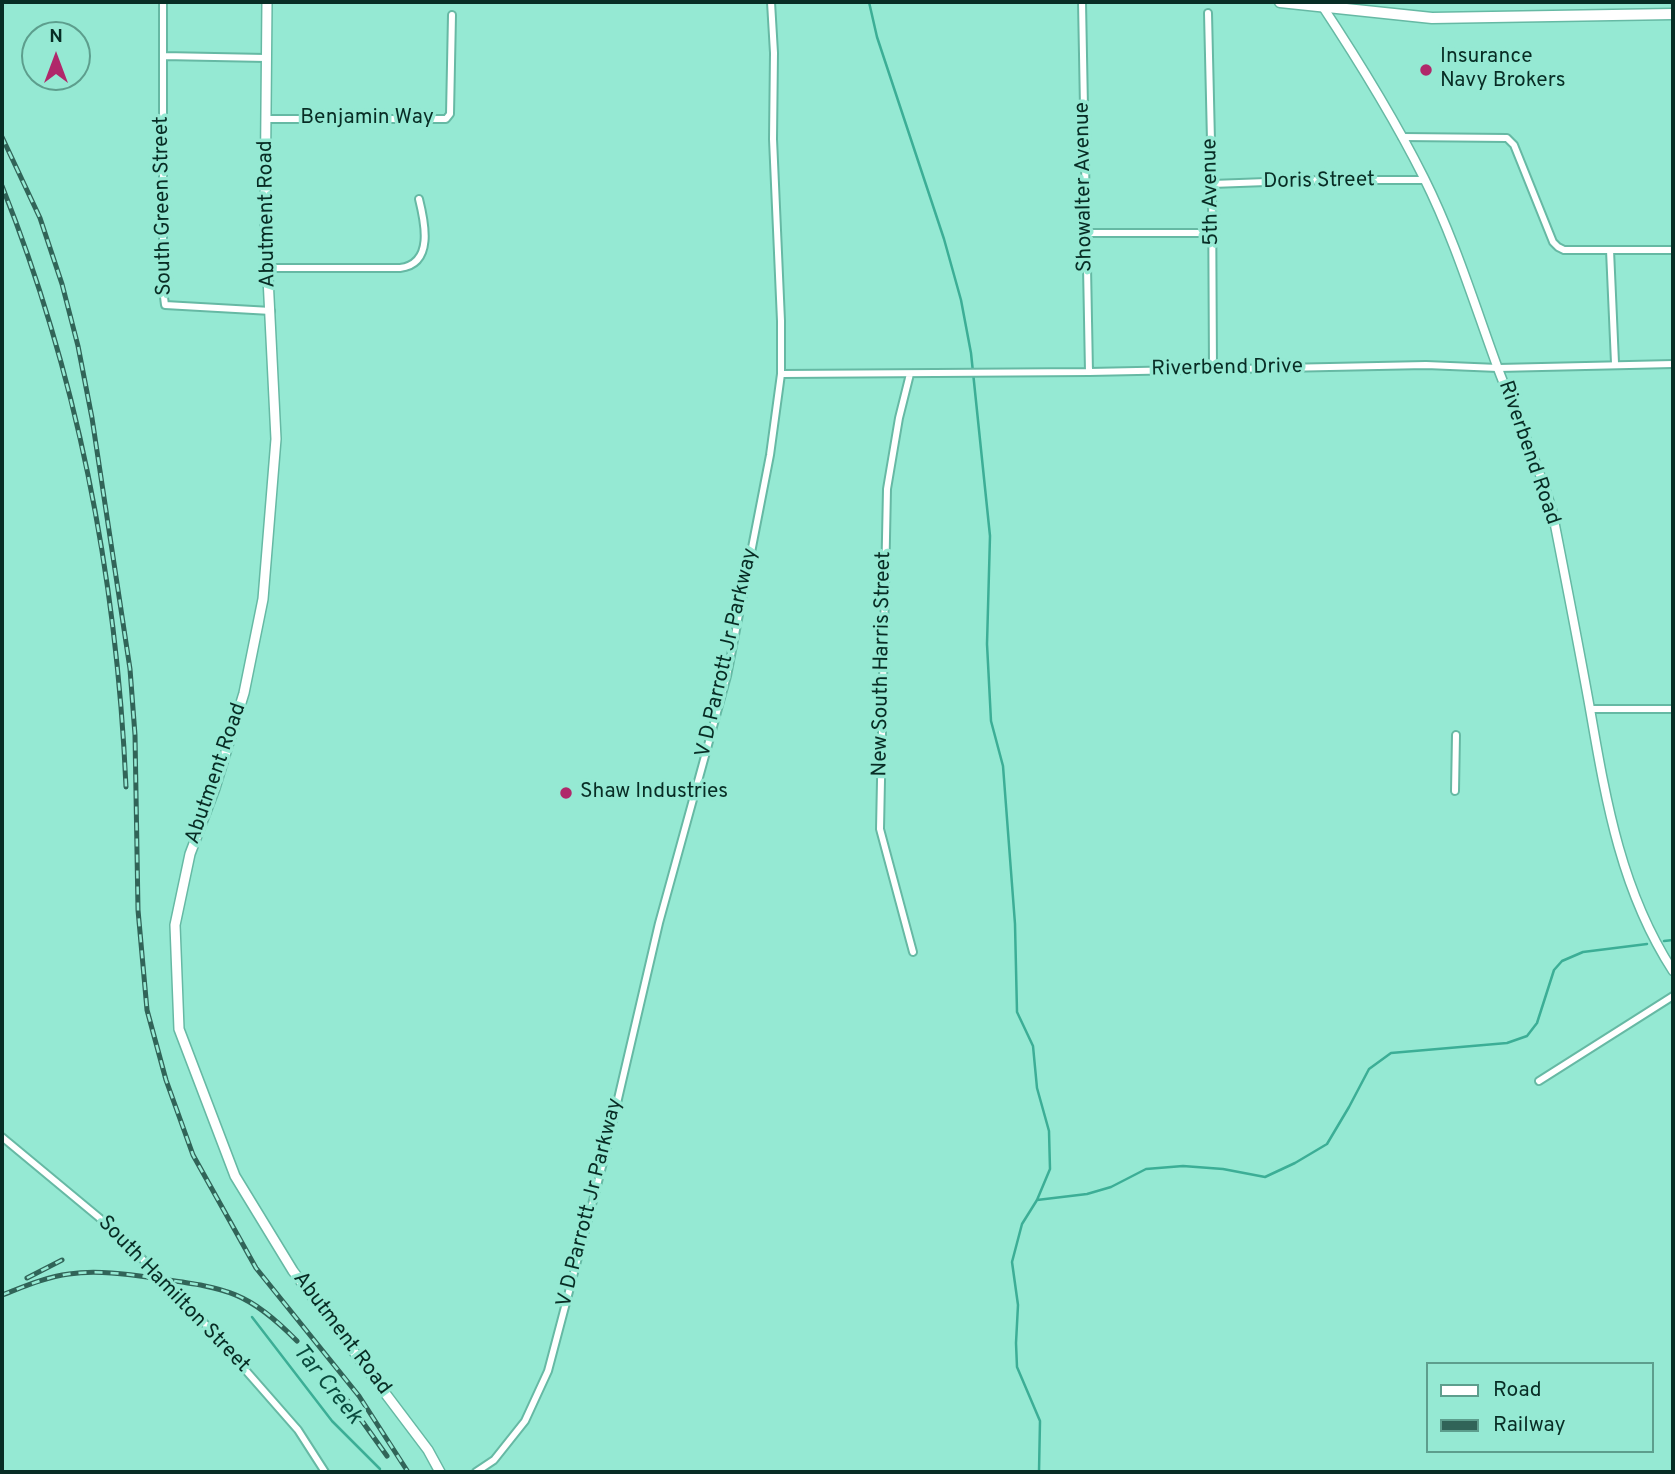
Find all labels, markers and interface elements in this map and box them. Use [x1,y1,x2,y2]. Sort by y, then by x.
north arrow [21,21,91,91]
text: N [49,25,63,49]
place label: Insurance Navy Brokers [1440,45,1566,95]
marker: Insurance Navy Brokers [1418,62,1434,78]
street label: Showalter Avenue [1071,102,1099,272]
street label: Benjamin Way [300,106,434,132]
street label: South Green Street [150,116,178,296]
street label: 5th Avenue [1198,138,1226,246]
street label: Abutment Road [254,140,282,288]
street label: Doris Street [1263,168,1375,196]
street label: Riverbend Drive [1151,355,1303,383]
street label: Riverbend Road [1492,378,1564,528]
street label: V D Parrott Jr Parkway [692,546,764,760]
street label: New South Harris Street [868,551,898,777]
street label: Abutment Road [181,700,253,848]
place label: Shaw Industries [580,780,728,806]
marker: Shaw Industries [558,785,574,801]
street label: V D Parrott Jr Parkway [553,1096,629,1310]
street label: South Hamilton Street [92,1211,254,1379]
street label: Abutment Road [287,1267,395,1401]
water label: Tar Creek [285,1339,367,1431]
legend [1426,1362,1654,1453]
text: Road [1493,1377,1542,1404]
text: Railway [1493,1412,1566,1439]

